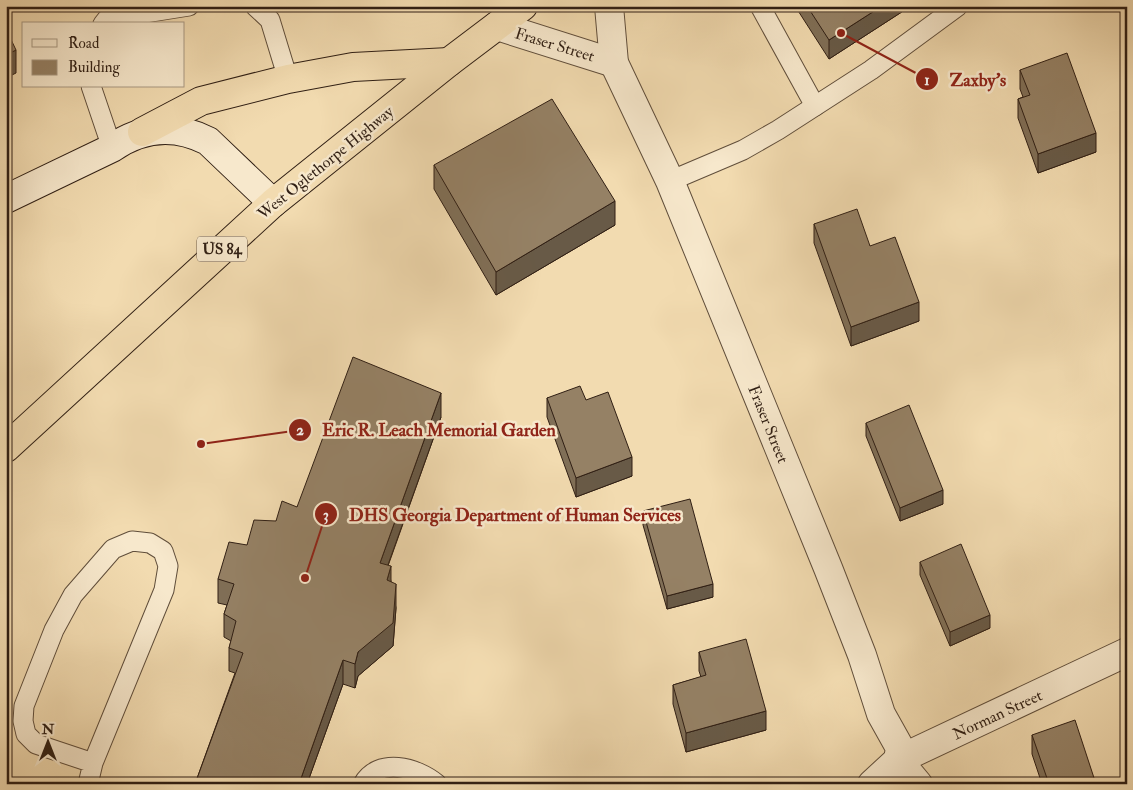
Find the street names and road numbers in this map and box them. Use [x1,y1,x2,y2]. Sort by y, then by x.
street label: Fraser Street [512,23,597,67]
street label: West Oglethorpe Highway [253,101,399,225]
road number: US 84 [197,236,247,262]
street label: Fraser Street [743,382,793,466]
street label: Norman Street [949,685,1046,744]

